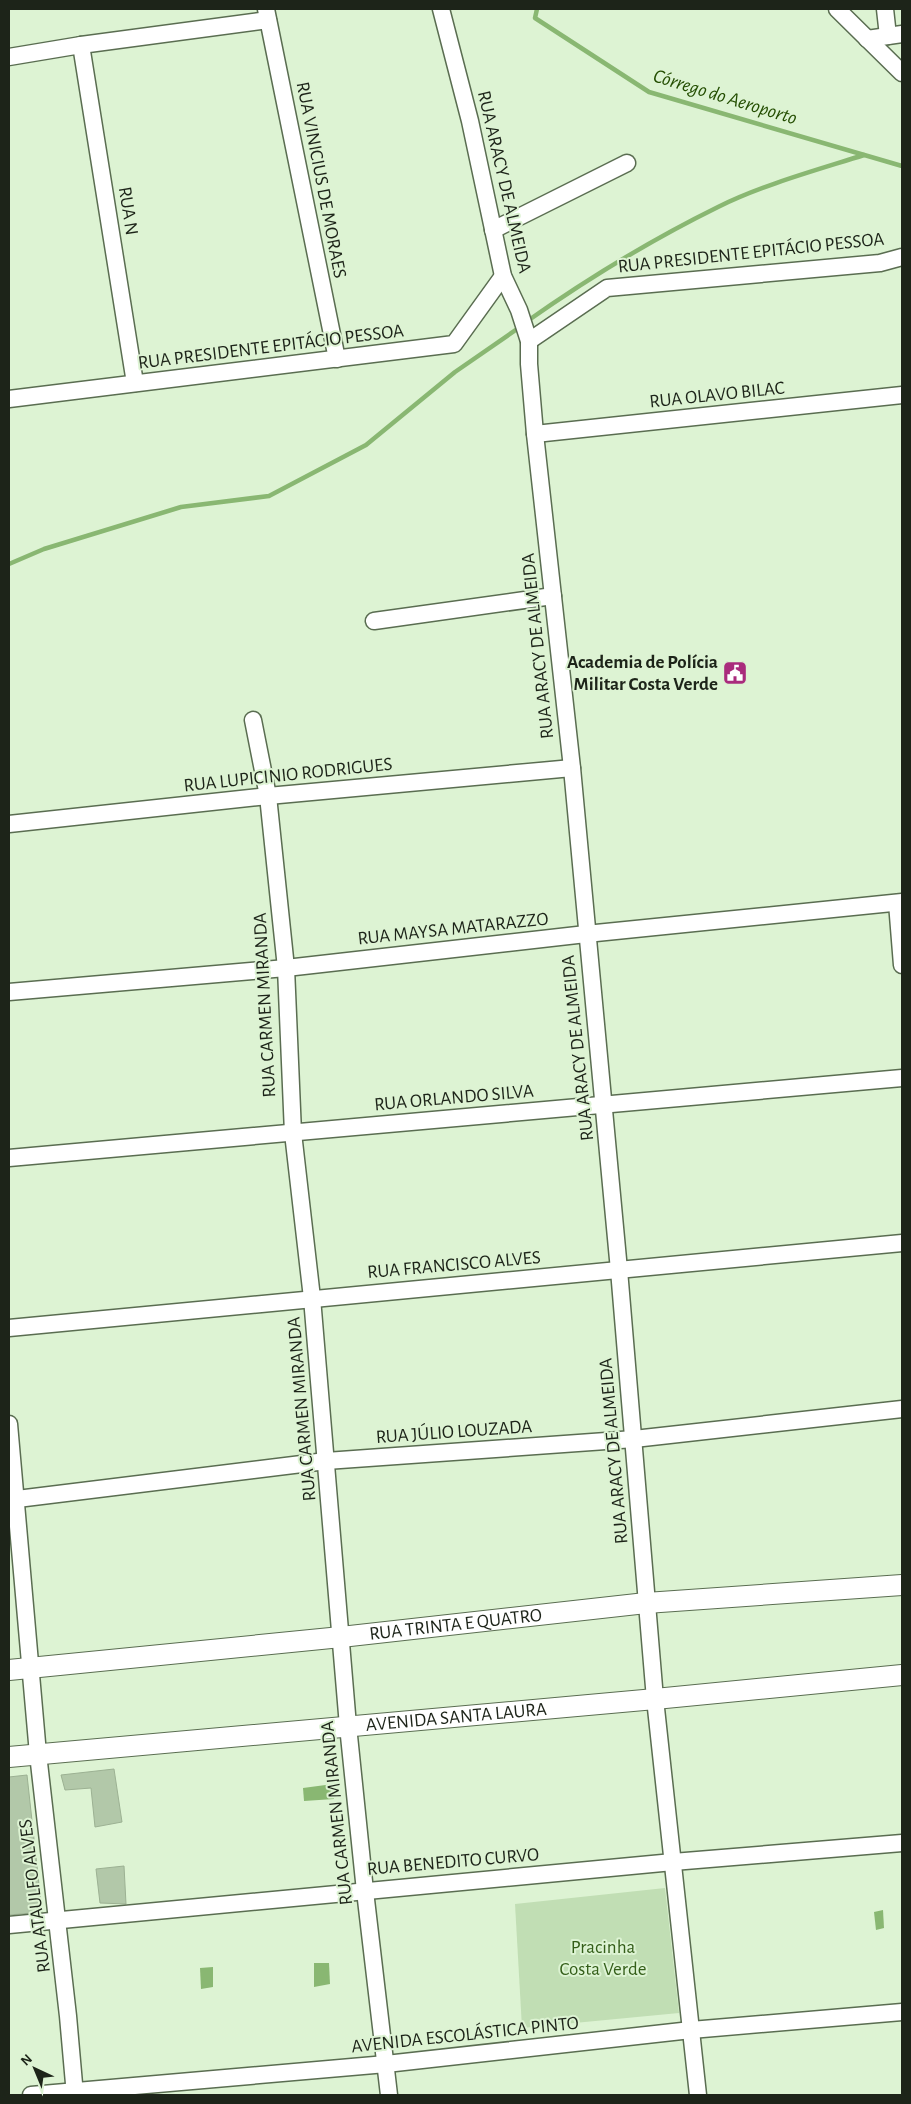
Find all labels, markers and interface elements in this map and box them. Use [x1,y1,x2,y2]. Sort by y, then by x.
water label: Córrego do Aeroporto [651,66,799,128]
street label: RUA VINICIUS DE MORAES [293,80,349,280]
street label: RUA ARACY DE ALMEIDA [474,89,534,275]
street label: RUA N [115,185,141,237]
street label: RUA PRESIDENTE EPITÁCIO PESSOA [617,228,885,276]
street label: RUA PRESIDENTE EPITÁCIO PESSOA [137,319,405,373]
street label: RUA OLAVO BILAC [648,378,786,412]
street label: RUA ARACY DE ALMEIDA [519,552,557,740]
place label: Academia de Polícia Militar Costa Verde [567,653,718,694]
public building icon: Academia de Polícia Militar Costa Verde [722,660,748,686]
street label: RUA LUPICINIO RODRIGUES [183,755,393,795]
street label: RUA MAYSA MATARAZZO [357,910,549,948]
street label: RUA CARMEN MIRANDA [251,912,279,1098]
street label: RUA ARACY DE ALMEIDA [559,954,597,1142]
street label: RUA ORLANDO SILVA [373,1082,535,1114]
street label: RUA FRANCISCO ALVES [366,1248,542,1282]
street label: RUA CARMEN MIRANDA [284,1316,320,1502]
street label: RUA ARACY DE ALMEIDA [596,1357,632,1545]
street label: RUA JÚLIO LOUZADA [375,1415,533,1447]
street label: RUA TRINTA E QUATRO [368,1605,543,1643]
street label: AVENIDA SANTA LAURA [365,1699,548,1734]
street label: RUA CARMEN MIRANDA [318,1720,356,1906]
street label: RUA ATAULFO ALVES [16,1818,54,1974]
street label: RUA BENEDITO CURVO [366,1845,540,1879]
park label: Pracinha Costa Verde [559,1938,647,1979]
street label: AVENIDA ESCOLÁSTICA PINTO [350,2012,580,2056]
north arrow [10,2044,60,2094]
text: N [18,2052,35,2069]

